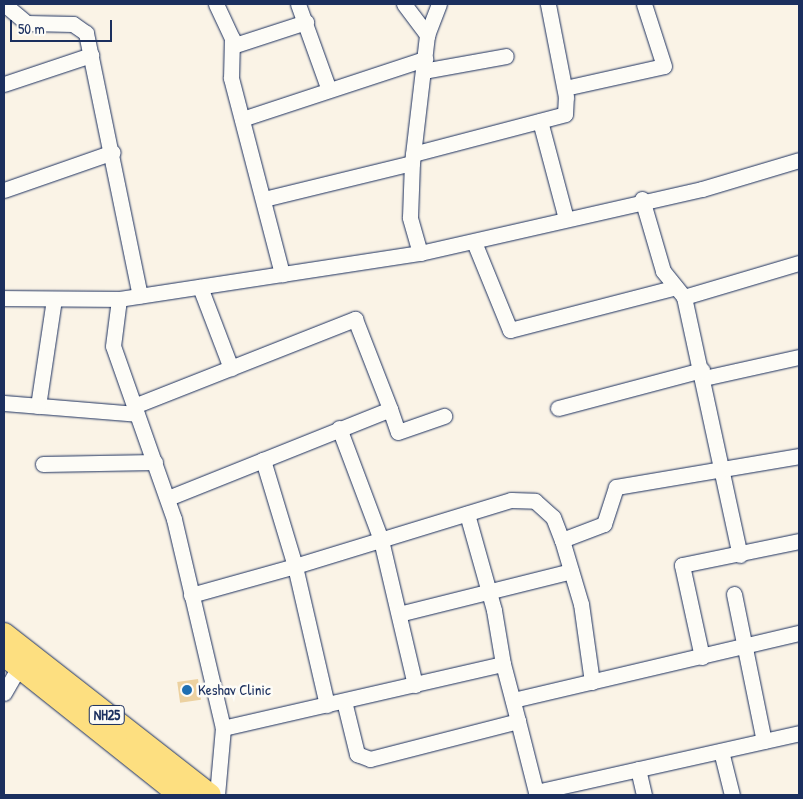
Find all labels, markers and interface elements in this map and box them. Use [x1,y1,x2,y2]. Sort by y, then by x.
scale bar [12,10,115,42]
text: 50 m [18,18,45,39]
place label: Keshav Clinic [198,681,271,699]
marker: Keshav Clinic [180,683,194,697]
road number: NH25 [88,704,126,726]

